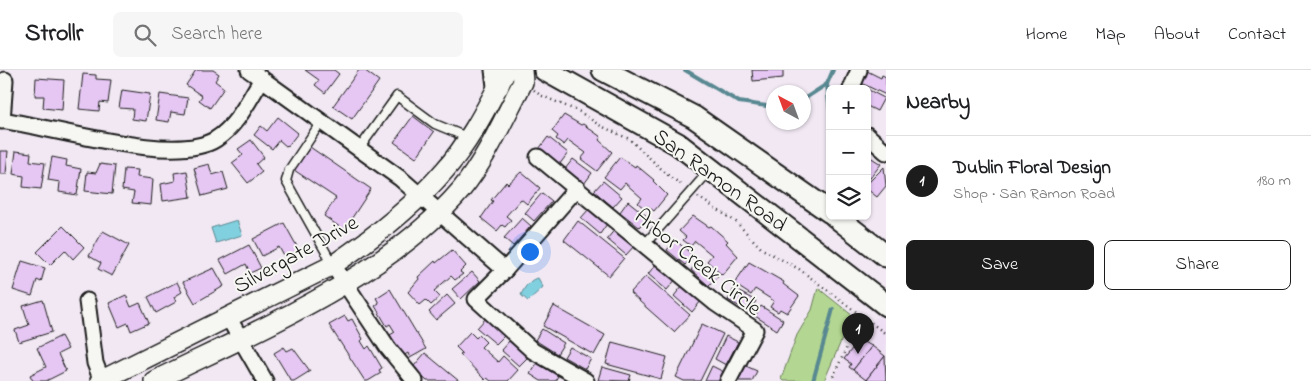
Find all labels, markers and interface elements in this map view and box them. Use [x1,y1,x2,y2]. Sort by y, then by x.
search box [113,12,463,57]
text: Strollr [25,17,83,52]
icon: search [131,21,159,49]
text: Search here [171,21,262,48]
text: Home [1026,22,1067,48]
text: Map [1095,22,1126,48]
text: About [1154,22,1200,48]
text: Contact [1228,22,1286,48]
north arrow [766,85,811,130]
map controls [826,85,871,220]
button: + [826,85,871,130]
text: Nearby [906,88,970,118]
street label: San Ramon Road [645,122,793,241]
button: − [826,130,871,175]
text: Dublin Floral Design [953,155,1111,182]
text: 1 [919,169,925,193]
text: 180 m [1257,169,1291,193]
button: layers [826,175,871,220]
text: Shop · San Ramon Road [953,182,1115,206]
street label: Arbor Creek Circle [627,202,768,325]
street label: Silvergate Drive [228,208,365,304]
your location [517,239,543,265]
button: Save [906,240,1094,290]
button: Share [1104,240,1291,290]
pin: 1 [842,313,874,354]

